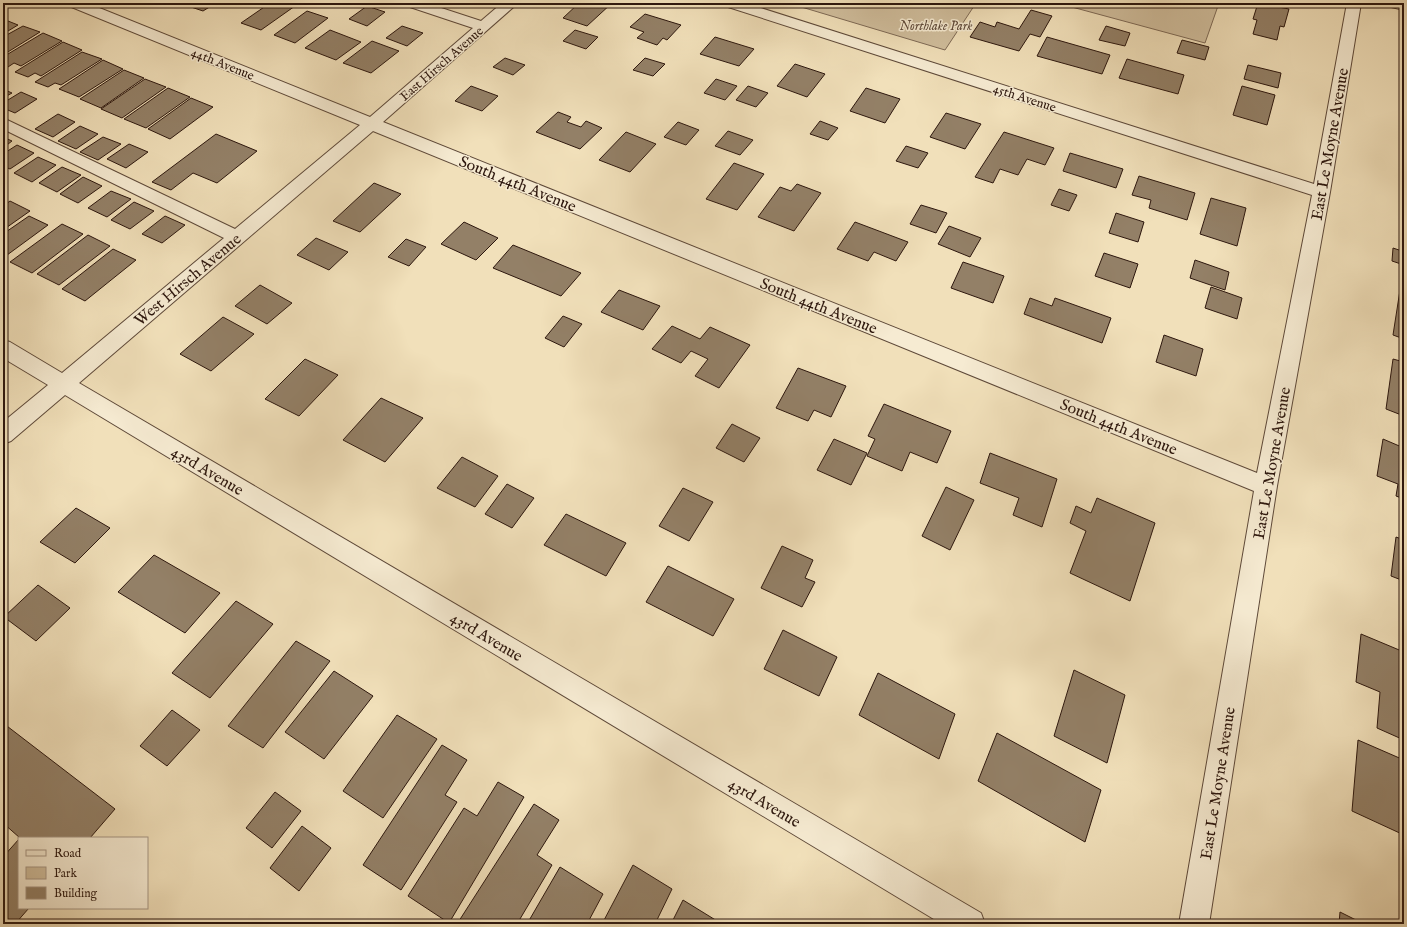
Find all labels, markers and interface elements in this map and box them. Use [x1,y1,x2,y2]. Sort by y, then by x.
park label: Northlake Park [900,18,973,35]
street label: East Hirsch Avenue [397,23,487,105]
street label: 44th Avenue [188,44,257,85]
street label: East Le Moyne Avenue [1308,67,1354,222]
street label: 45th Avenue [991,80,1058,117]
street label: South 44th Avenue [456,152,579,217]
street label: West Hirsch Avenue [131,230,246,331]
street label: South 44th Avenue [757,274,880,339]
street label: East Le Moyne Avenue [1250,386,1296,541]
street label: South 44th Avenue [1057,395,1180,460]
street label: 43rd Avenue [167,442,247,501]
street label: 43rd Avenue [446,608,526,667]
street label: East Le Moyne Avenue [1197,705,1241,861]
street label: 43rd Avenue [724,774,804,833]
legend [18,837,148,909]
text: Road [54,846,82,861]
text: Park [54,866,77,881]
text: Building [54,886,98,901]

